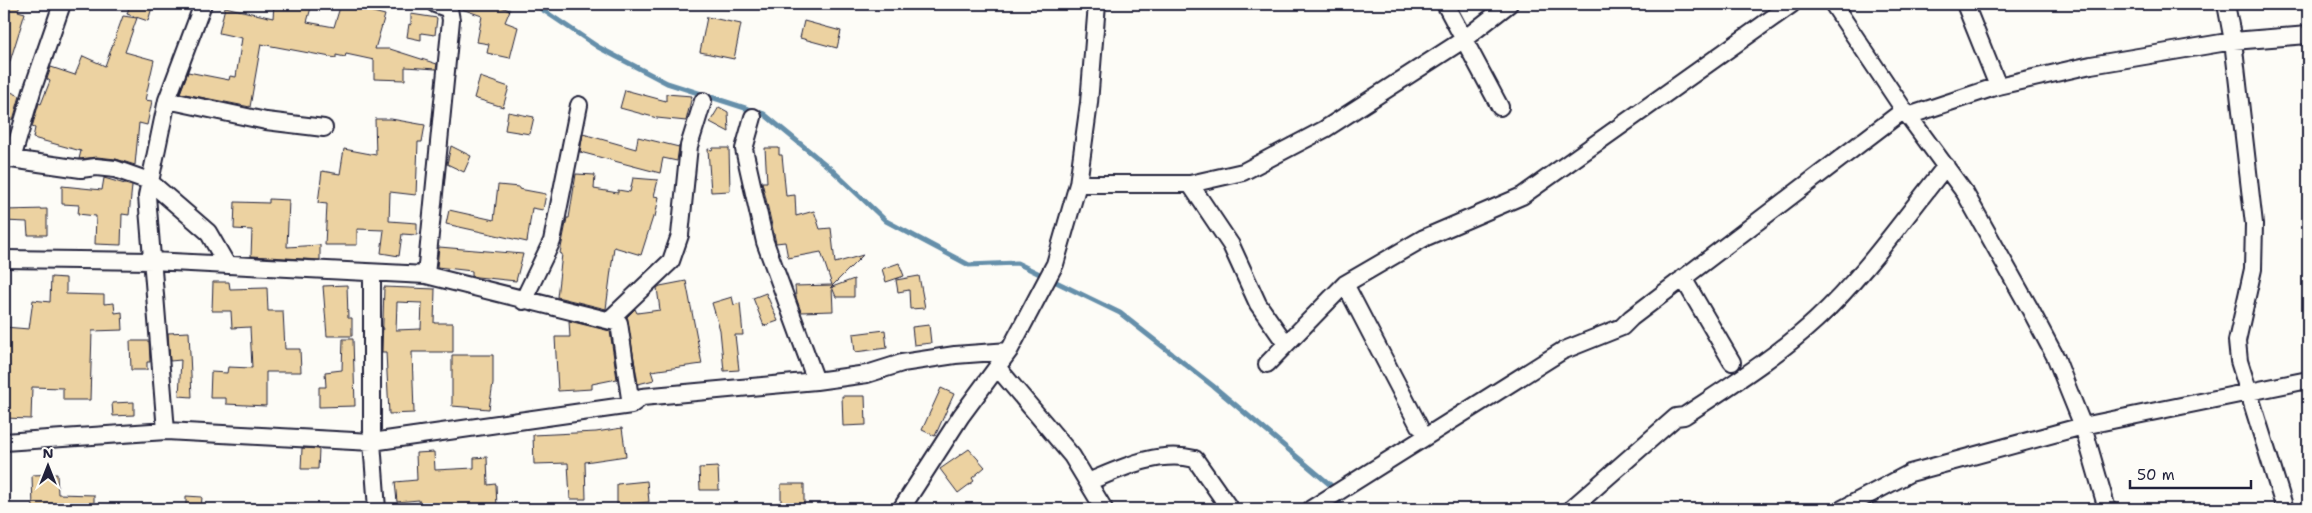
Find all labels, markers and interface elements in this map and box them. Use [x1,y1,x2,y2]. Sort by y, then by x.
north arrow [22,440,72,490]
text: N [42,444,54,462]
scale bar [2130,458,2251,490]
text: 50 m [2137,465,2175,485]

